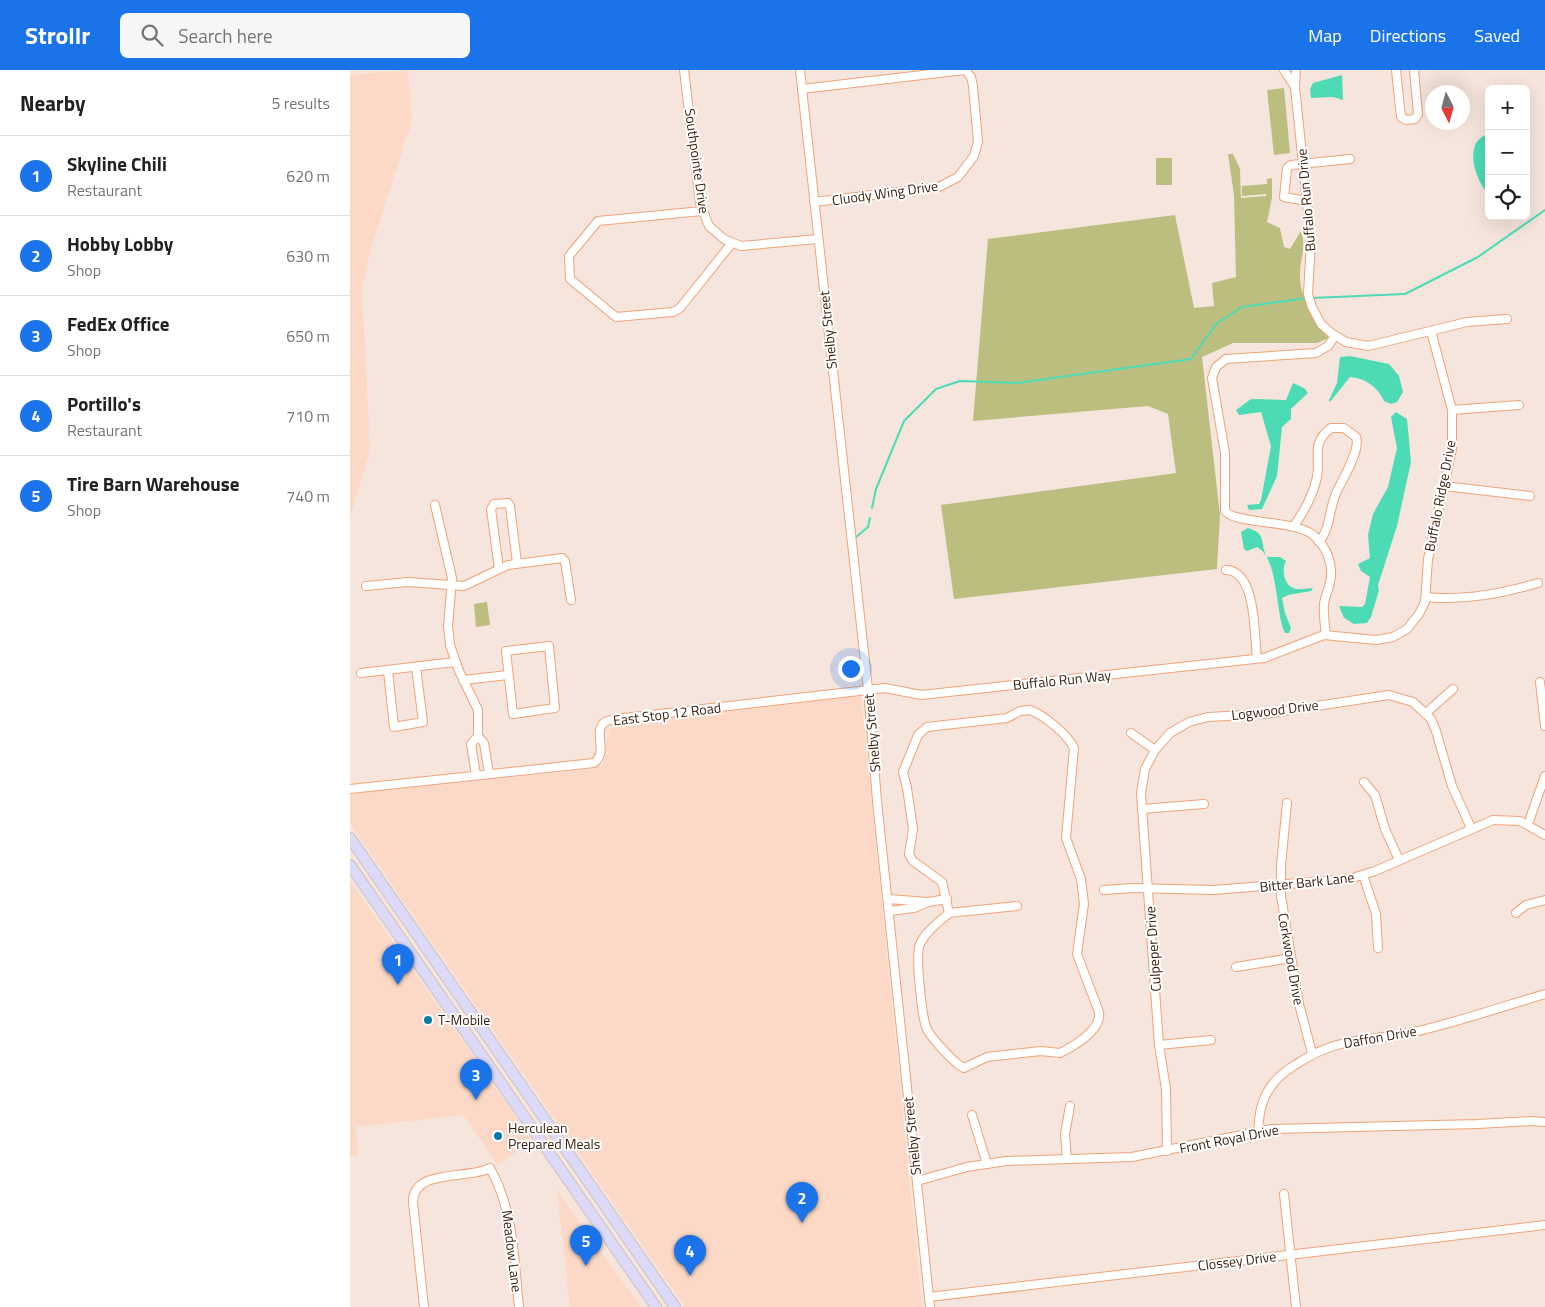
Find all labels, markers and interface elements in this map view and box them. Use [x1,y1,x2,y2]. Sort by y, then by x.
search box [120,13,470,58]
text: Strollr [25,17,90,53]
icon: search [138,21,166,49]
text: Search here [178,21,273,50]
text: Map [1308,22,1342,49]
text: Directions [1370,22,1446,49]
text: Saved [1474,22,1520,49]
north arrow [1425,85,1470,130]
map controls [1485,85,1530,220]
button: + [1485,85,1530,130]
text: Nearby [20,87,85,119]
text: 5 results [271,91,330,115]
street label: Southpointe Drive [680,107,715,215]
button: − [1485,130,1530,175]
street label: Buffalo Run Drive [1291,148,1320,252]
text: Skyline Chili [67,149,167,178]
text: 1 [32,164,40,188]
text: 620 m [286,164,330,188]
street label: Cluody Wing Drive [831,175,939,210]
button: locate [1485,175,1530,220]
text: Restaurant [67,178,142,202]
text: Hobby Lobby [67,229,173,258]
text: 2 [32,244,40,268]
text: 630 m [286,244,330,268]
text: Shop [67,258,101,282]
street label: Shelby Street [813,290,842,370]
text: FedEx Office [67,309,170,338]
text: 3 [32,324,40,348]
text: 650 m [286,324,330,348]
text: Shop [67,338,101,362]
text: Portillo's [67,389,141,418]
text: 4 [32,404,40,428]
text: 710 m [286,404,330,428]
text: Restaurant [67,418,142,442]
street label: Buffalo Ridge Drive [1418,438,1461,553]
text: Tire Barn Warehouse [67,469,240,498]
text: 5 [32,484,40,508]
text: 740 m [286,484,330,508]
text: Shop [67,498,101,522]
your location [838,656,864,682]
street label: Buffalo Run Way [1012,664,1112,695]
street label: Shelby Street [858,693,885,773]
street label: Logwood Drive [1230,694,1320,725]
street label: East Stop 12 Road [612,696,722,731]
street label: Bitter Bark Lane [1259,866,1355,897]
street label: Culpeper Drive [1139,906,1166,992]
street label: Corkwood Drive [1273,911,1310,1006]
pin: 1 [382,944,414,985]
place label: T-Mobile [438,1009,490,1030]
marker: T-Mobile [422,1014,434,1026]
street label: Daffon Drive [1342,1020,1418,1053]
pin: 3 [460,1059,492,1100]
street label: Shelby Street [897,1096,926,1176]
place label: Herculean Prepared Meals [508,1117,600,1154]
street label: Front Royal Drive [1177,1119,1280,1158]
marker: Herculean Prepared Meals [492,1130,504,1142]
pin: 2 [786,1182,818,1223]
street label: Meadow Lane [497,1209,528,1293]
pin: 5 [570,1225,602,1266]
pin: 4 [674,1235,706,1276]
street label: Clossey Drive [1197,1245,1277,1276]

